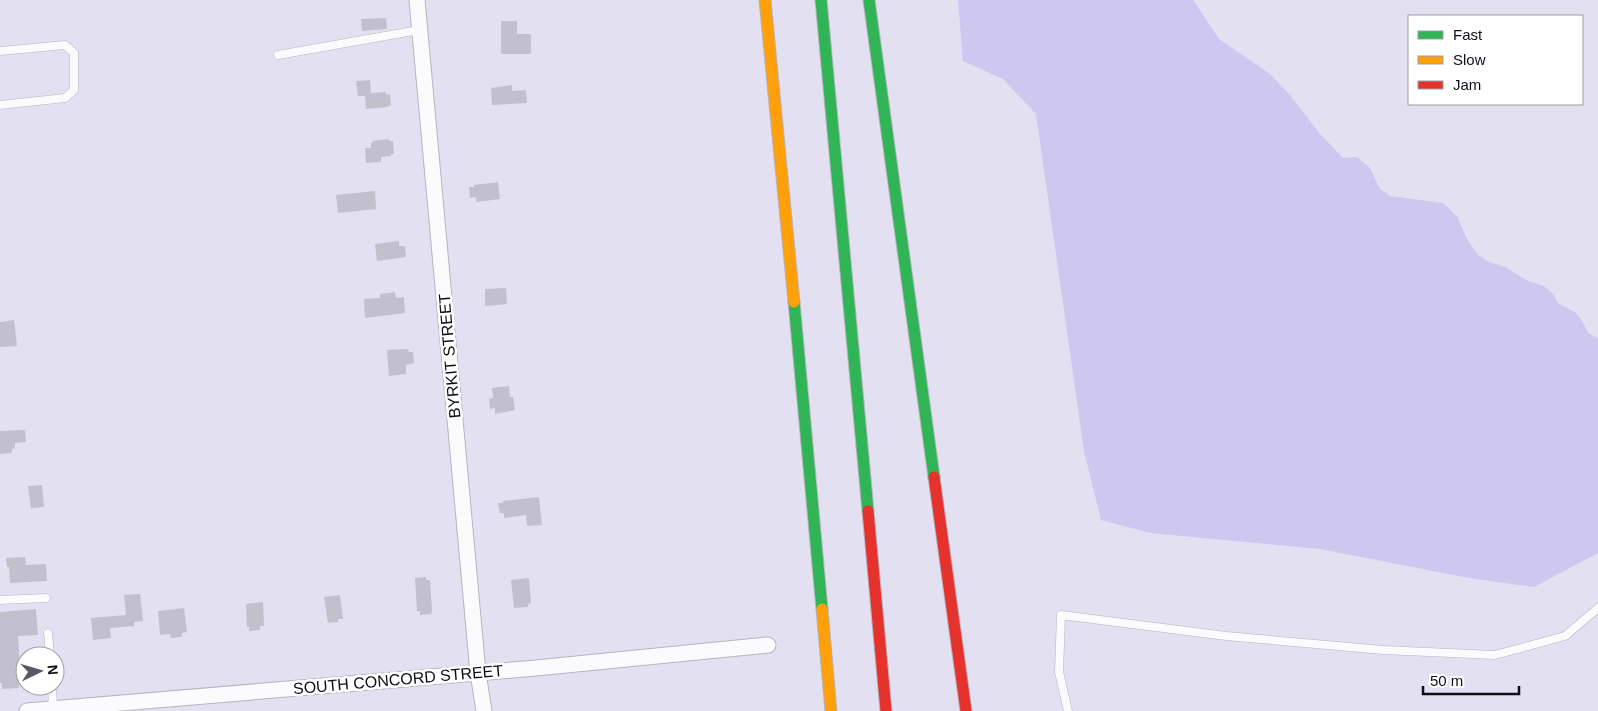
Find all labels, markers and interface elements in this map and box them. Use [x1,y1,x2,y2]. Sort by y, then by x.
legend [1408,15,1583,105]
text: Fast [1453,26,1483,43]
text: Slow [1453,51,1486,68]
text: Jam [1453,76,1481,93]
street label: BYRKIT STREET [436,293,463,419]
north arrow [15,646,65,696]
street label: SOUTH CONCORD STREET [292,662,504,697]
text: N [45,664,61,676]
scale bar [1423,664,1519,696]
text: 50 m [1430,672,1463,689]

